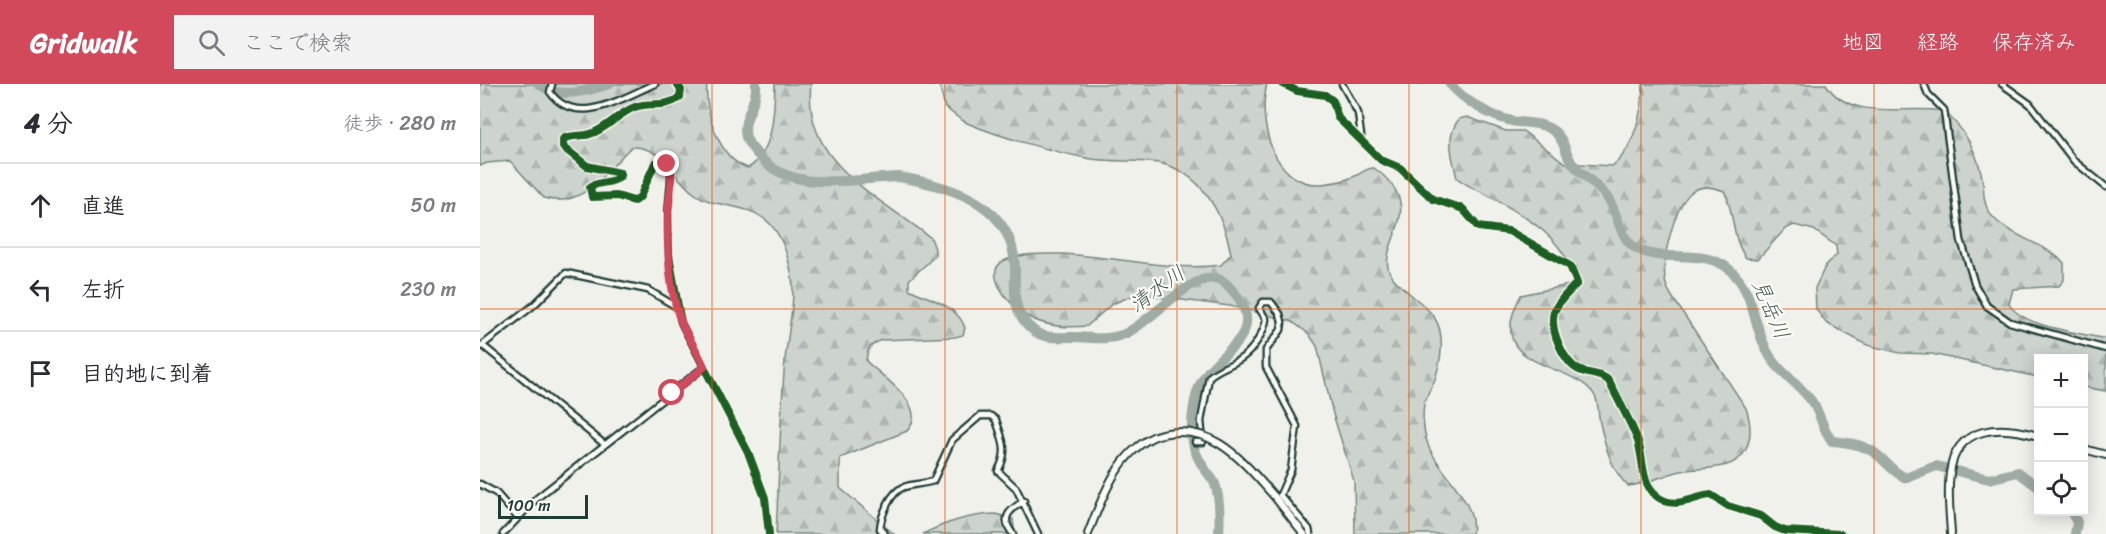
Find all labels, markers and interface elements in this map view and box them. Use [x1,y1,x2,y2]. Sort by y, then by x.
search box [174,15,594,69]
text: Gridwalk [30,18,138,67]
text: ここで検索 [243,23,353,62]
text: 地図 [1842,23,1884,61]
text: 経路 [1917,23,1959,61]
text: 保存済み [1992,23,2076,61]
icon: search [195,26,228,59]
text: 4 分 [24,100,73,146]
text: 徒歩 · 280 m [343,106,456,141]
route end [653,150,679,176]
text: 直進 [81,186,125,225]
text: 50 m [411,188,456,223]
icon: ahead [24,189,57,222]
water label: 清水川 [1120,255,1194,323]
text: 左折 [81,270,125,309]
text: 230 m [400,272,456,307]
icon: left [24,273,57,306]
water label: 見岳川 [1741,273,1801,345]
text: 目的地に到着 [81,354,213,393]
map controls [2034,354,2088,516]
button: + [2034,354,2088,408]
icon: arrive [24,357,57,390]
route start [658,379,684,405]
button: − [2034,408,2088,462]
button: locate [2034,462,2088,516]
text: 100 m [507,491,551,520]
scale bar [498,492,588,520]

